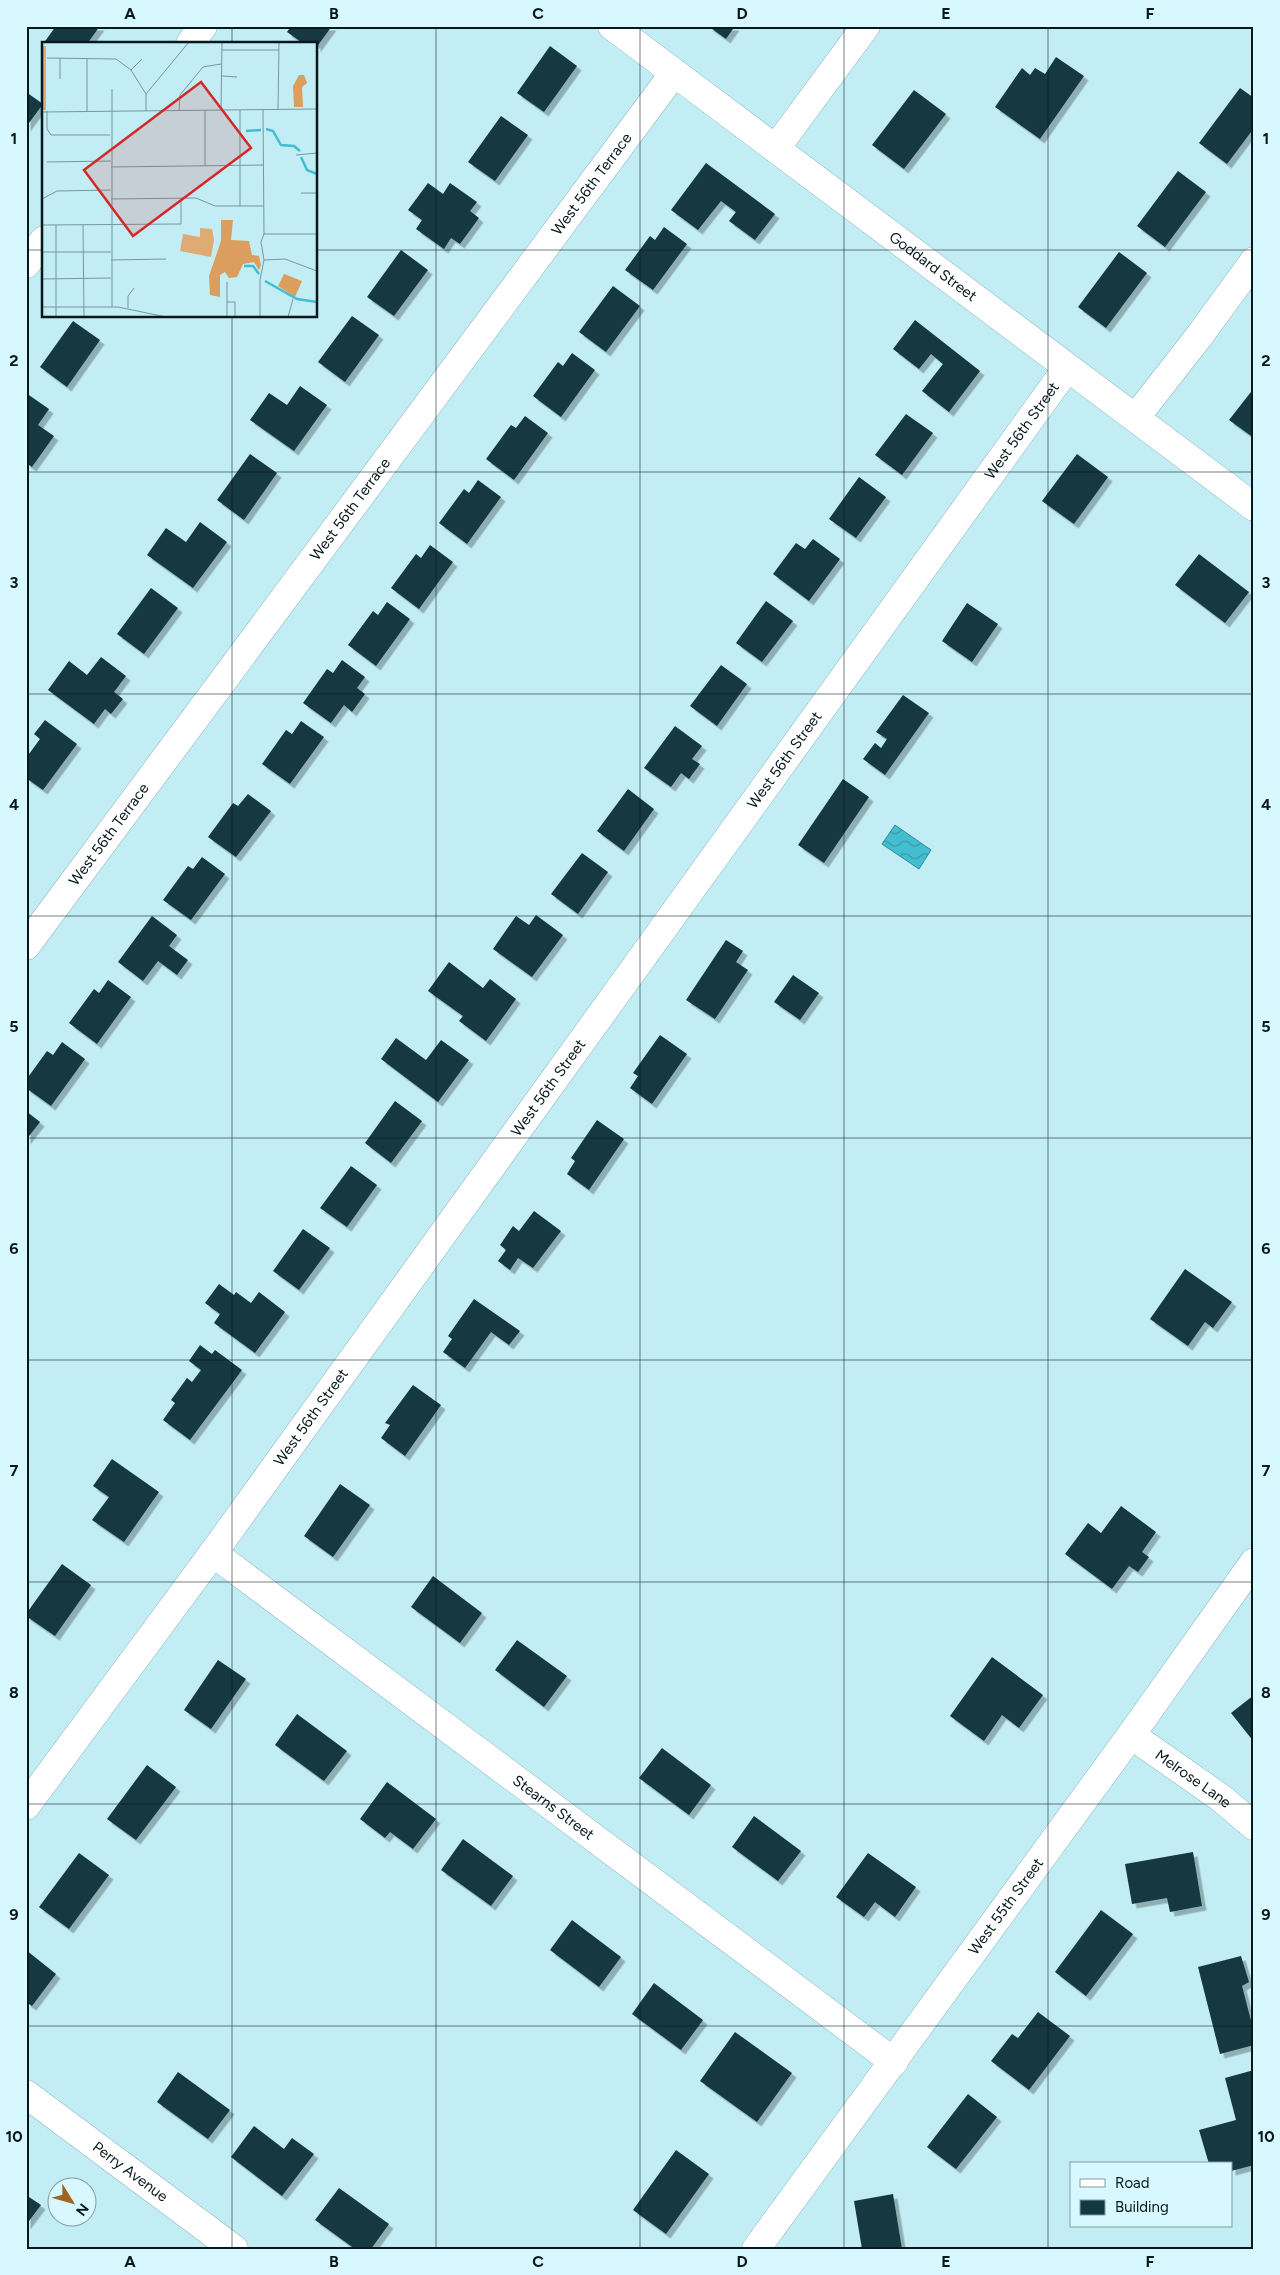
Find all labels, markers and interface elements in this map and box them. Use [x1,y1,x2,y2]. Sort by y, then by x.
text: A [124,4,136,23]
text: B [329,4,339,23]
text: C [532,4,544,23]
text: D [736,4,748,23]
text: E [941,4,951,23]
text: F [1146,4,1155,23]
inset map [42,42,318,318]
text: 1 [11,129,17,148]
street label: West 56th Terrace [548,129,636,239]
text: 1 [1263,129,1269,148]
street label: Goddard Street [886,228,981,305]
text: 2 [9,351,19,370]
text: 2 [1261,351,1271,370]
street label: West 56th Street [981,378,1063,483]
street label: West 56th Terrace [306,454,394,564]
text: 3 [10,573,19,592]
text: 3 [1262,573,1271,592]
street label: West 56th Street [743,708,826,812]
street label: West 56th Terrace [65,780,153,889]
text: 4 [9,795,19,814]
text: 4 [1261,795,1271,814]
text: 5 [9,1017,19,1036]
text: 5 [1261,1017,1271,1036]
street label: West 56th Street [507,1036,589,1140]
text: 6 [9,1239,19,1258]
text: 6 [1261,1239,1271,1258]
street label: West 56th Street [270,1365,352,1469]
text: 7 [10,1461,19,1480]
text: 7 [1262,1461,1271,1480]
text: 8 [9,1683,19,1702]
text: 8 [1261,1683,1271,1702]
street label: Melrose Lane [1152,1746,1235,1812]
street label: Stearns Street [509,1771,598,1844]
street label: West 55th Street [965,1854,1047,1958]
text: 9 [9,1905,19,1924]
text: 9 [1261,1905,1271,1924]
text: 10 [5,2127,23,2146]
text: 10 [1257,2127,1275,2146]
street label: Perry Avenue [89,2138,171,2206]
legend [1070,2162,1232,2228]
text: Road [1115,2174,1150,2192]
north arrow [48,2178,98,2228]
text: Building [1115,2198,1169,2216]
text: N [72,2200,92,2219]
text: A [124,2252,136,2271]
text: B [329,2252,339,2271]
text: C [532,2252,544,2271]
text: D [736,2252,748,2271]
text: E [941,2252,951,2271]
text: F [1146,2252,1155,2271]

